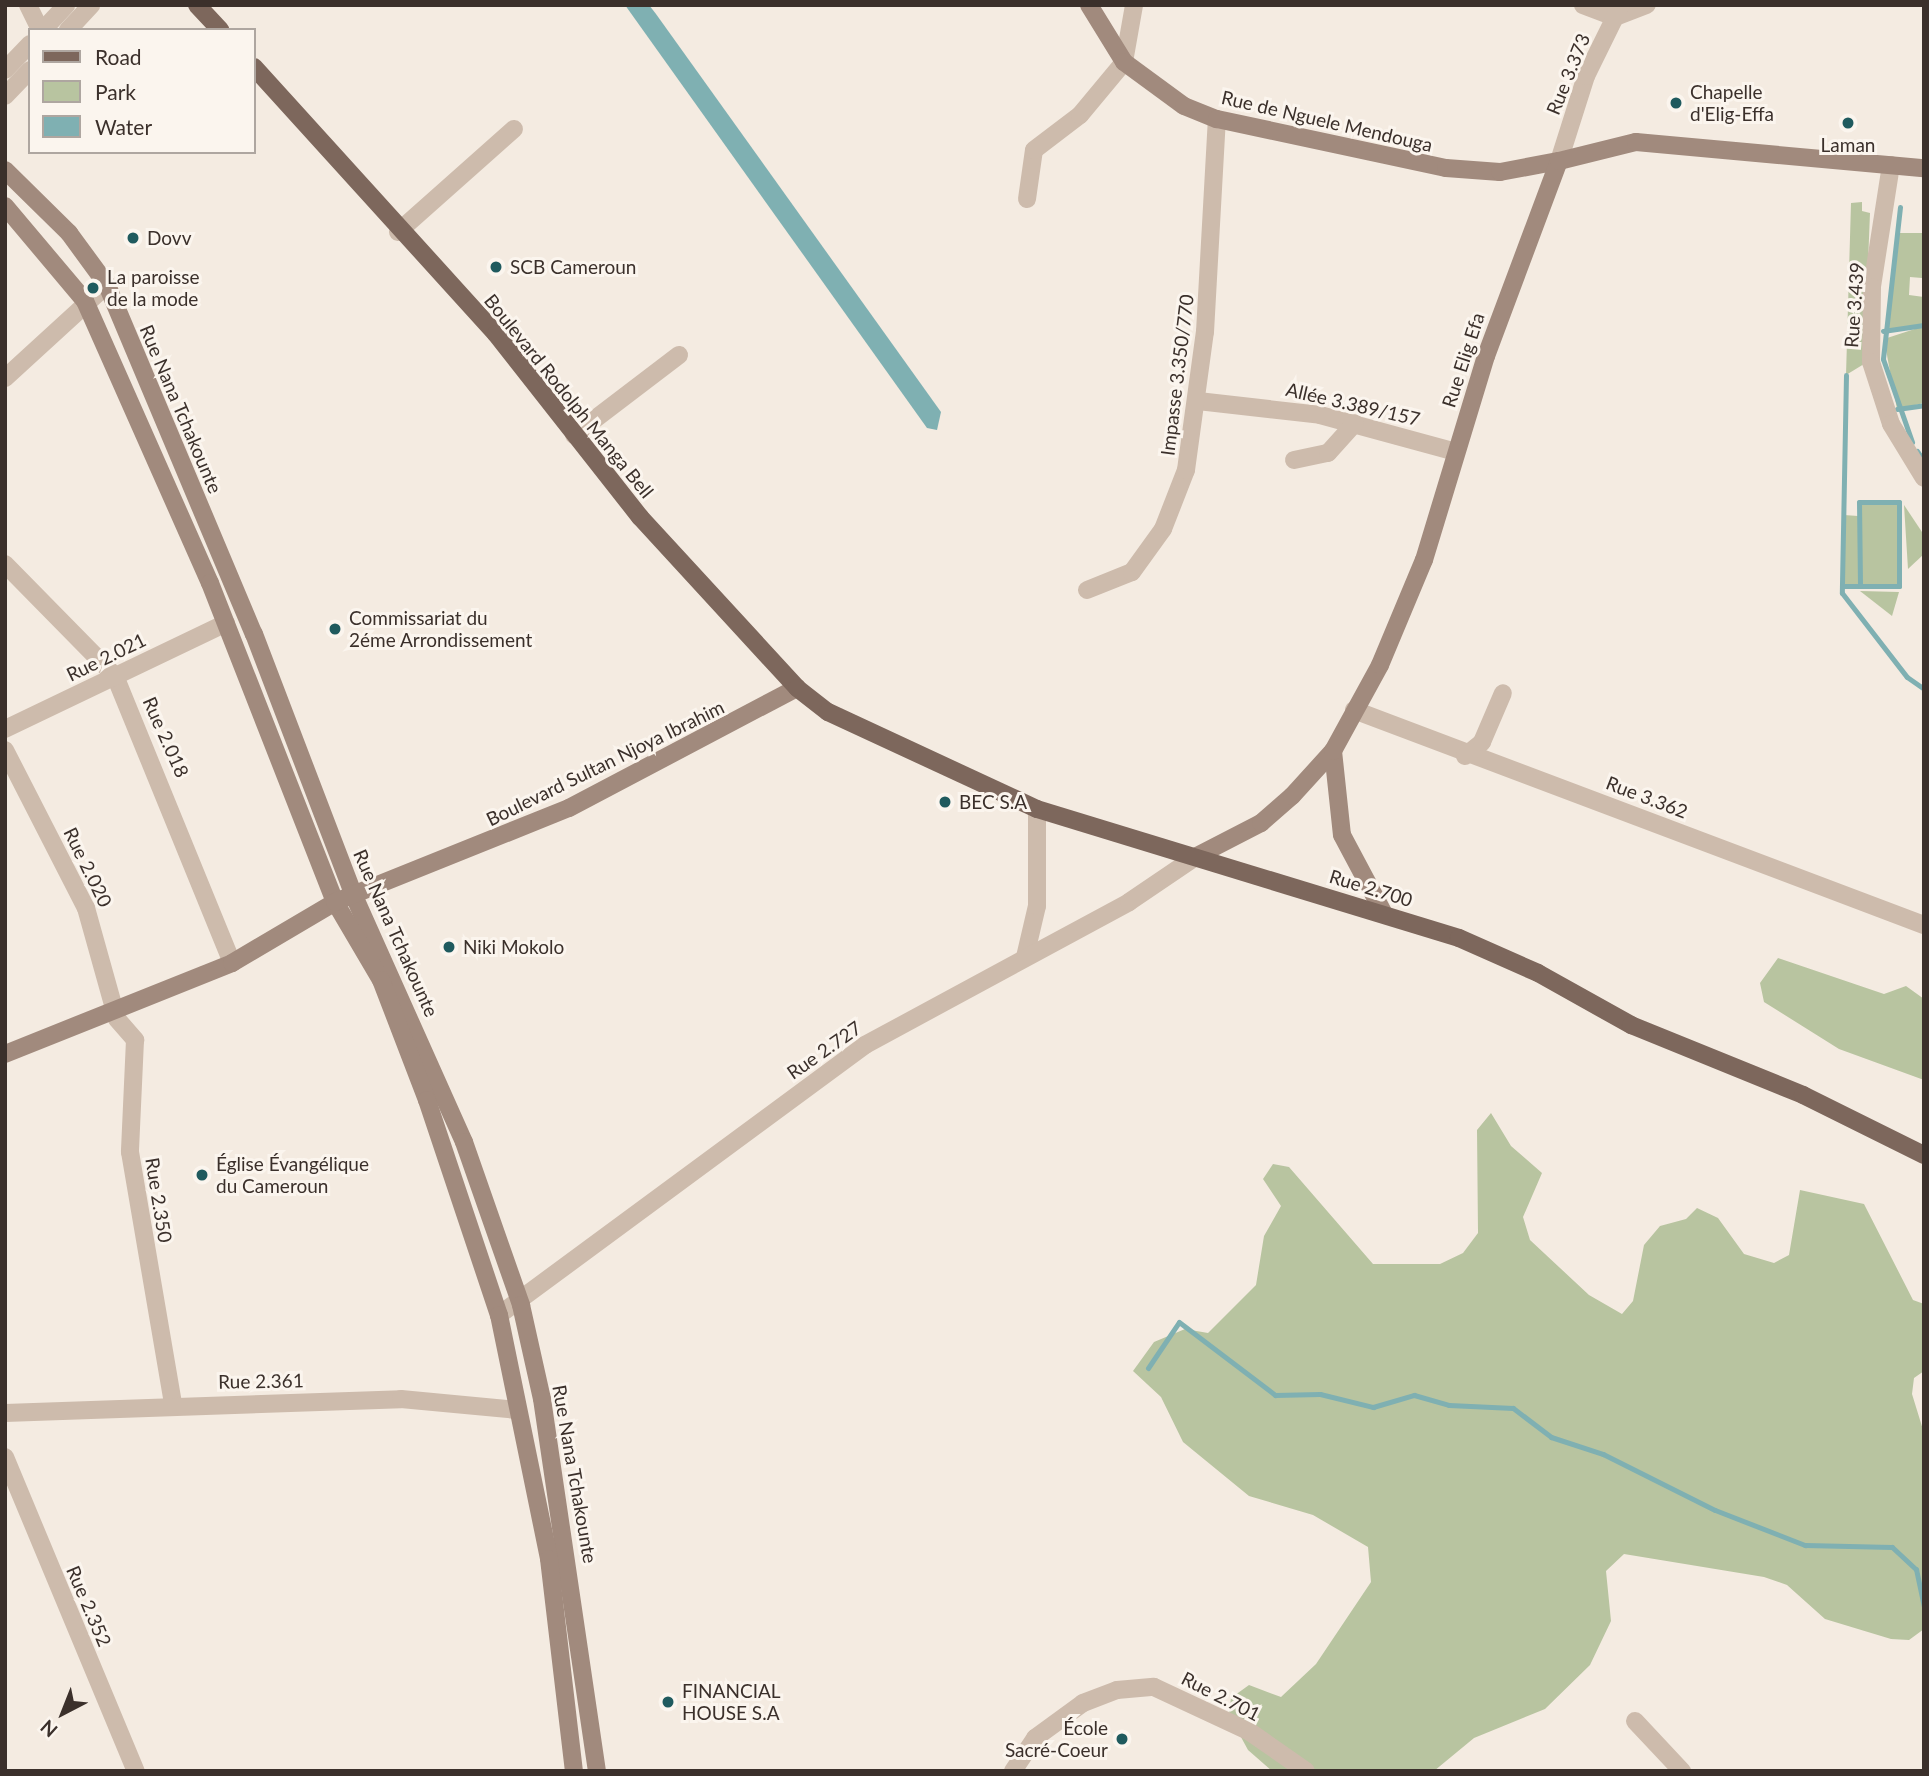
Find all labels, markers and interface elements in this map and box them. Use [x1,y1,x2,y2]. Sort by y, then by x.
legend [28,28,256,154]
street label: Rue 3.373 [1541,30,1595,118]
text: Road [95,44,142,69]
text: Park [95,79,136,104]
place label: Chapelle d'Elig-Effa [1690,81,1774,125]
street label: Rue de Nguele Mendouga [1219,86,1435,156]
marker: Chapelle d'Elig-Effa [1668,95,1684,111]
text: Water [95,114,152,139]
marker: Laman [1840,115,1856,131]
place label: Laman [1821,134,1875,156]
place label: Dovv [147,227,191,249]
marker: Dovv [125,230,141,246]
place label: SCB Cameroun [510,256,636,278]
marker: SCB Cameroun [488,259,504,275]
street label: Rue 3.439 [1840,262,1868,348]
place label: La paroisse de la mode [107,266,200,310]
marker: La paroisse de la mode [85,280,101,296]
street label: Boulevard Rodolph Manga Bell [480,289,658,503]
street label: Impasse 3.350/770 [1156,293,1198,457]
street label: Rue Elig Efa [1437,310,1489,410]
street label: Rue Nana Tchakounte [135,321,227,497]
street label: Allée 3.389/157 [1284,377,1422,431]
place label: Commissariat du 2éme Arrondissement [349,607,533,651]
marker: Commissariat du 2éme Arrondissement [327,621,343,637]
street label: Rue 2.021 [63,628,149,686]
street label: Rue 2.018 [138,693,194,781]
street label: Boulevard Sultan Njoya Ibrahim [482,695,728,831]
street label: Rue 3.362 [1603,771,1691,823]
place label: BEC S.A [959,791,1027,813]
marker: BEC S.A [937,794,953,810]
street label: Rue 2.020 [59,824,117,910]
street label: Rue Nana Tchakounte [349,846,443,1020]
street label: Rue 2.700 [1327,865,1415,911]
place label: Niki Mokolo [463,936,564,958]
marker: Niki Mokolo [441,939,457,955]
street label: Rue 2.727 [782,1016,866,1084]
place label: Église Évangélique du Cameroun [216,1153,369,1197]
street label: Rue 2.350 [141,1156,177,1244]
marker: Église Évangélique du Cameroun [194,1167,210,1183]
street label: Rue 2.361 [218,1369,304,1393]
street label: Rue Nana Tchakounte [548,1383,602,1565]
street label: Rue 2.352 [62,1562,116,1650]
street label: Rue 2.701 [1178,1666,1264,1726]
north arrow [28,1678,98,1748]
place label: FINANCIAL HOUSE S.A [682,1680,781,1724]
marker: FINANCIAL HOUSE S.A [660,1694,676,1710]
text: N [35,1716,62,1742]
place label: École Sacré-Coeur [1005,1717,1108,1761]
marker: École Sacré-Coeur [1114,1731,1130,1747]

